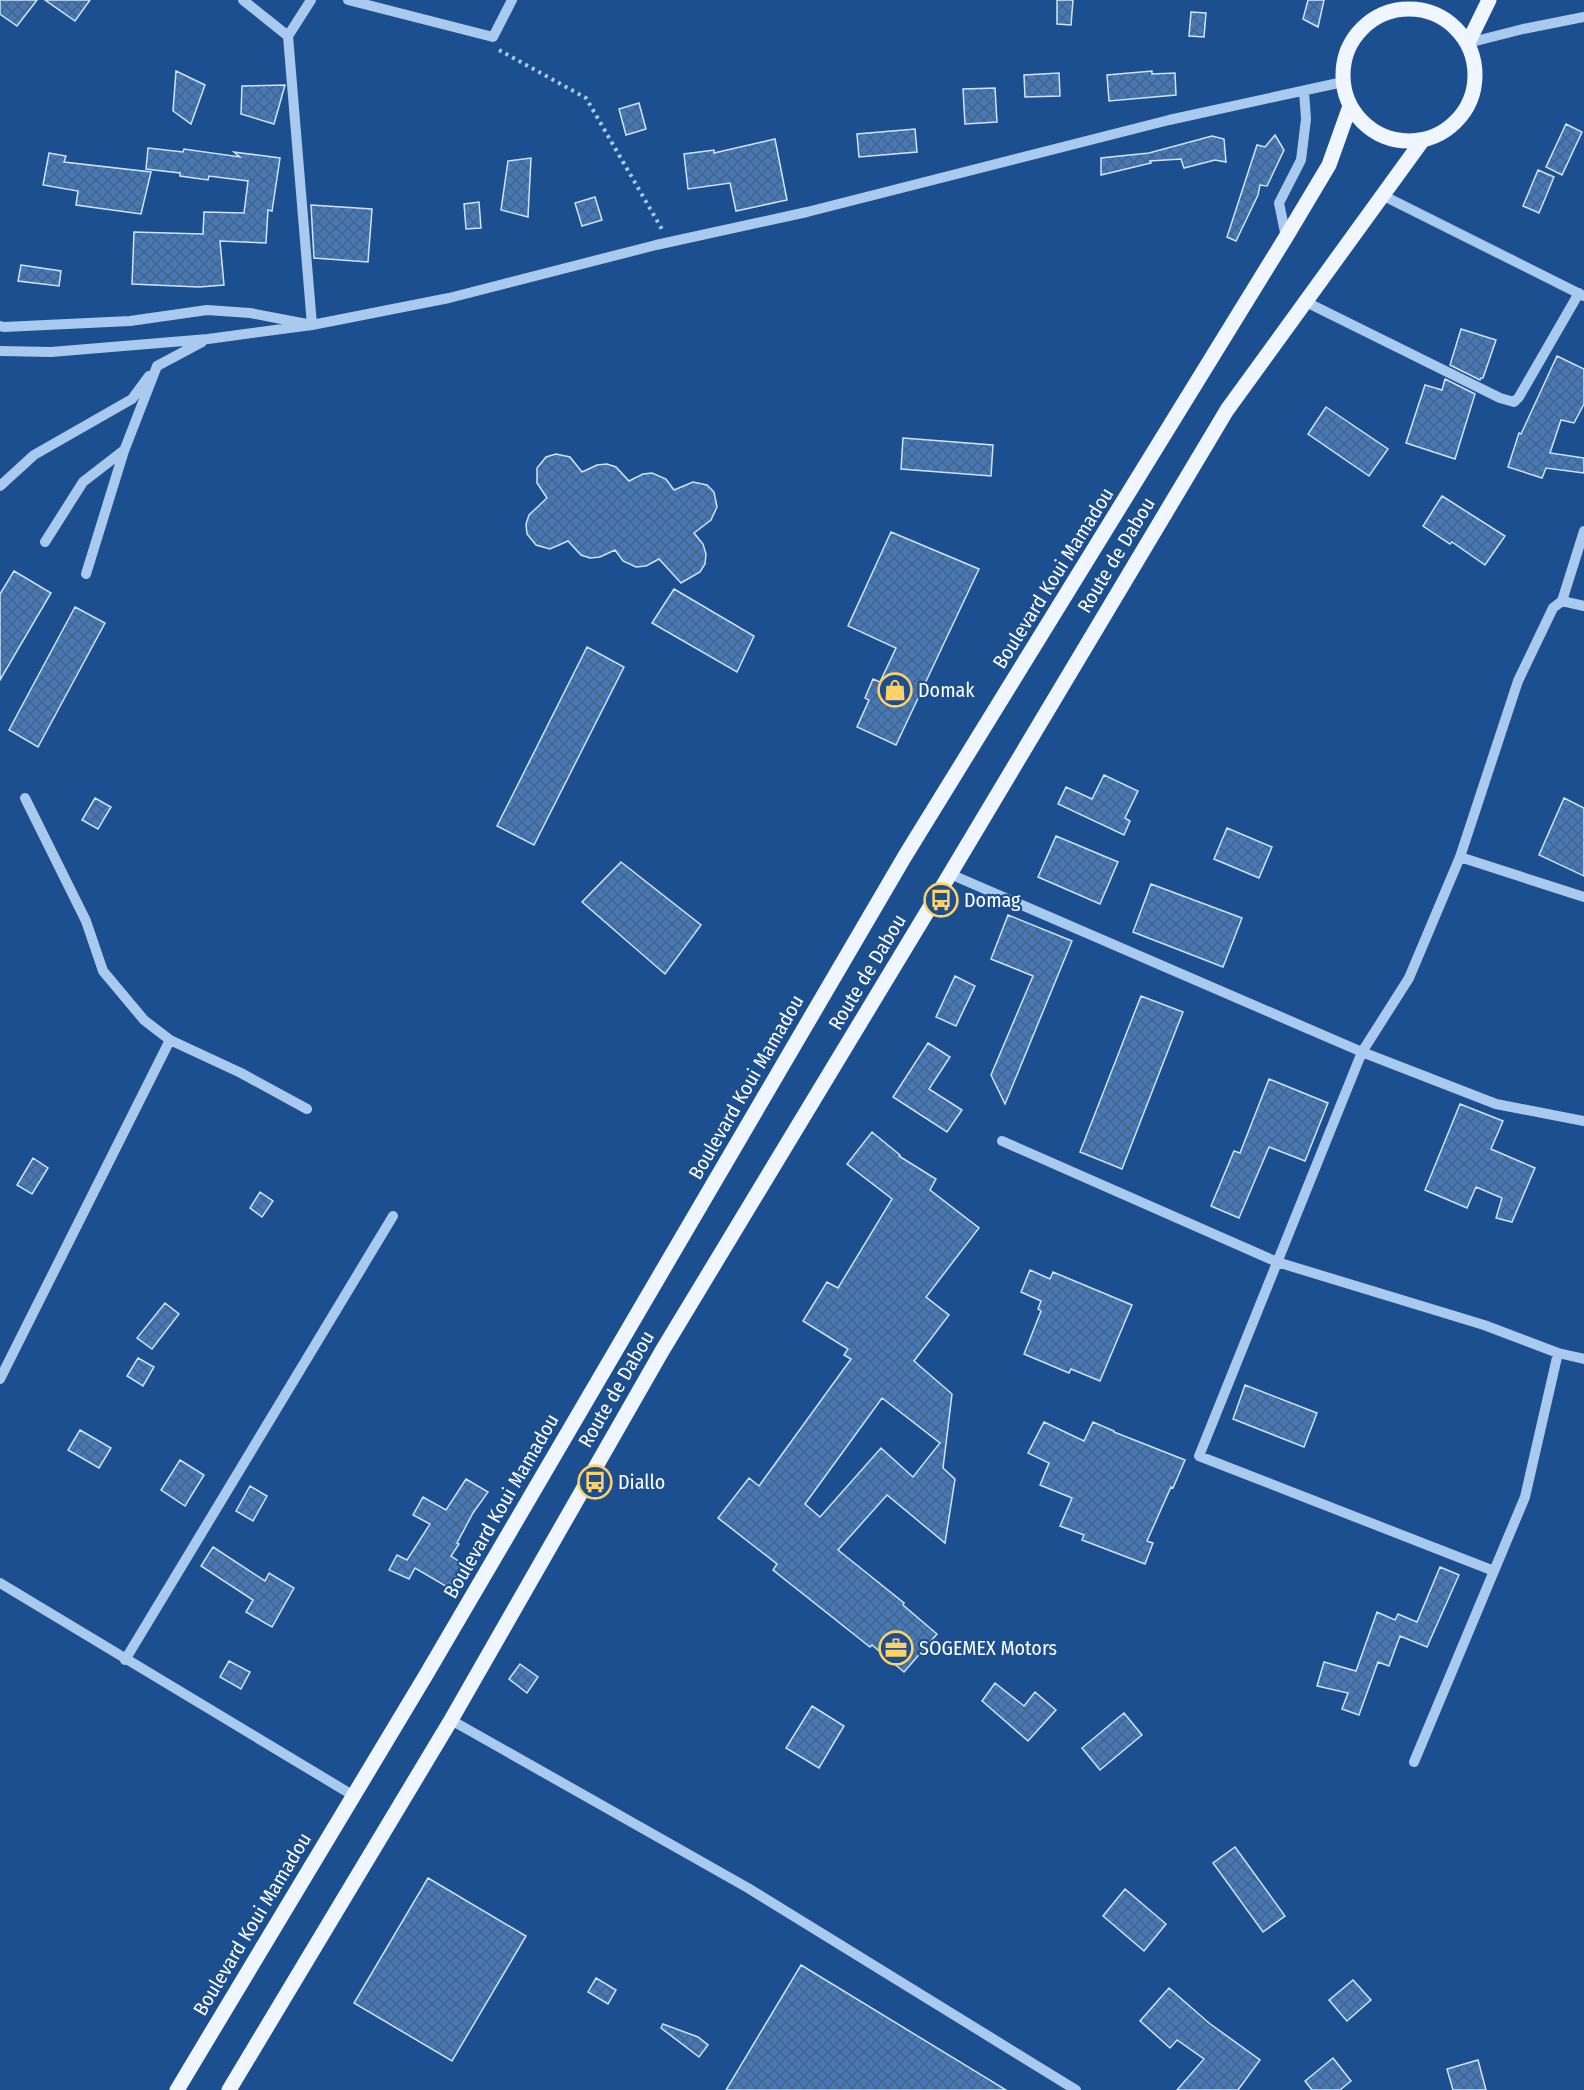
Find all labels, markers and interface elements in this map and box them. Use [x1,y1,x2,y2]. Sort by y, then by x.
street label: Boulevard Koui Mamadou [987,483,1119,673]
street label: Route de Dabou [1072,493,1160,617]
shop icon: Domak [877,672,913,708]
place label: Domak [918,678,975,702]
bus stop icon: Domag [923,882,959,918]
place label: Domag [964,888,1021,912]
street label: Route de Dabou [823,910,911,1034]
street label: Boulevard Koui Mamadou [683,990,809,1184]
street label: Route de Dabou [573,1326,659,1452]
street label: Boulevard Koui Mamadou [438,1409,564,1603]
bus stop icon: Diallo [577,1464,613,1500]
place label: Diallo [618,1470,665,1494]
office icon: SOGEMEX Motors [878,1630,914,1666]
place label: SOGEMEX Motors [919,1636,1057,1660]
street label: Boulevard Koui Mamadou [188,1828,316,2020]

